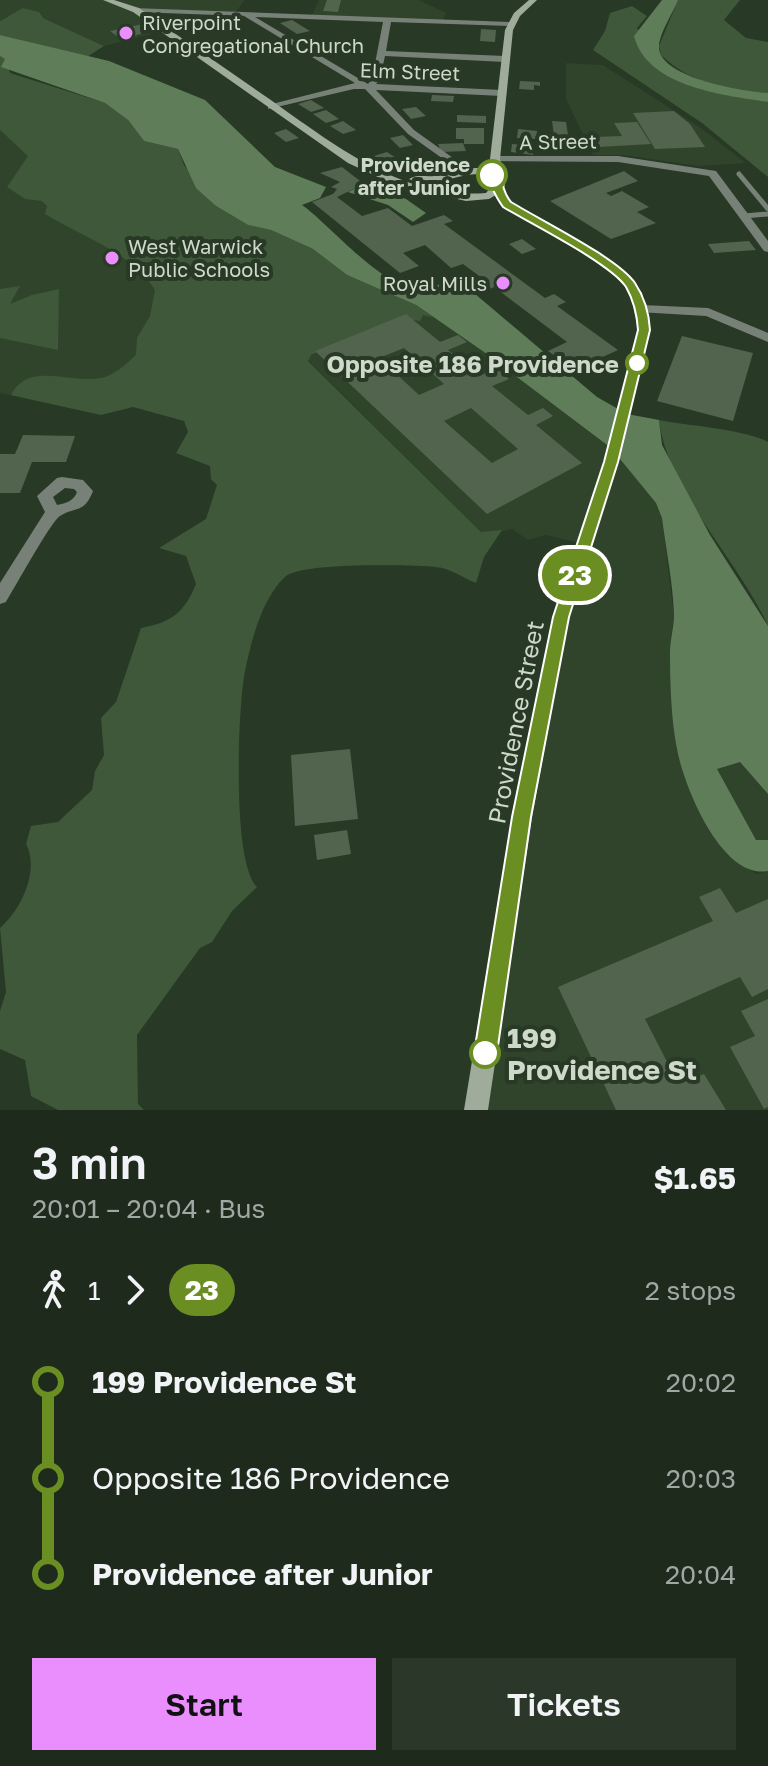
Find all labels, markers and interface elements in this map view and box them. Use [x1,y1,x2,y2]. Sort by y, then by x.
place label: Riverpoint Congregational Church [142,10,364,57]
marker: Riverpoint Congregational Church [117,24,135,42]
street label: Elm Street [359,57,461,85]
street label: A Street [519,128,597,154]
place label: Providence after Junior [357,152,470,199]
marker: Providence after Junior [477,160,507,190]
place label: West Warwick Public Schools [128,234,270,281]
marker: West Warwick Public Schools [103,249,121,267]
place label: Royal Mills [383,271,487,295]
marker: Royal Mills [494,274,512,292]
place label: Opposite 186 Providence [326,349,619,378]
marker: Opposite 186 Providence [626,352,648,374]
line badge: 23 [539,549,611,601]
text: 23 [558,558,592,591]
street label: Providence Street [481,618,549,826]
place label: 199 Providence St [507,1021,697,1086]
marker: 199 Providence St [470,1038,500,1068]
text: 3 min [32,1136,147,1189]
text: $1.65 [654,1160,736,1196]
text: 20:01 – 20:04 · Bus [32,1193,265,1224]
icon: walk [32,1268,76,1312]
icon: forward [113,1268,157,1312]
text: 23 [185,1273,219,1306]
text: 1 [88,1275,101,1306]
text: 2 stops [645,1275,736,1306]
text: 199 Providence St [92,1364,357,1400]
text: 20:02 [666,1367,736,1398]
text: Opposite 186 Providence [92,1460,450,1496]
text: 20:03 [666,1463,736,1494]
text: Providence after Junior [92,1556,433,1592]
text: 20:04 [665,1559,736,1590]
button: Start [32,1658,376,1750]
button: Tickets [392,1658,736,1750]

